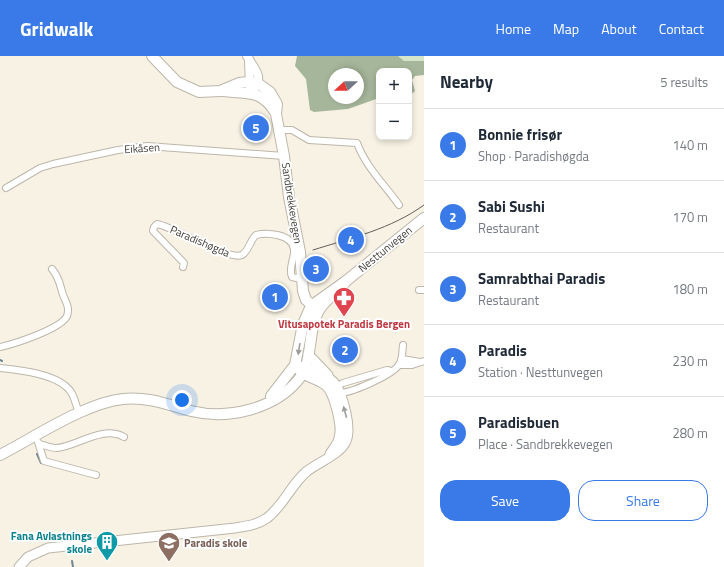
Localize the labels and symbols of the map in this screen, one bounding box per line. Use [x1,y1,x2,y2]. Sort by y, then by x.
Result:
north arrow [328,68,364,104]
pin: 5 [243,113,269,143]
street label: Eikåsen [124,139,161,157]
street label: Sandbrekkevegen [278,161,306,245]
street label: Paradishøgda [168,221,233,261]
street label: Nesttunvegen [355,222,415,276]
pin: 4 [338,225,364,255]
pin: 3 [303,254,329,284]
pin: 1 [262,282,288,312]
pharmacy icon: Vitusapotek Paradis Bergen [331,285,357,318]
place label: Vitusapotek Paradis Bergen [278,316,410,332]
pin: 2 [332,335,358,365]
one-way arrow [296,343,302,355]
your location [172,390,192,410]
one-way arrow [342,406,348,418]
place label: Fana Avlastnings skole [11,528,92,557]
building icon: Fana Avlastnings skole [94,529,120,562]
school or university icon: Paradis skole [156,530,182,563]
place label: Paradis skole [184,535,248,551]

